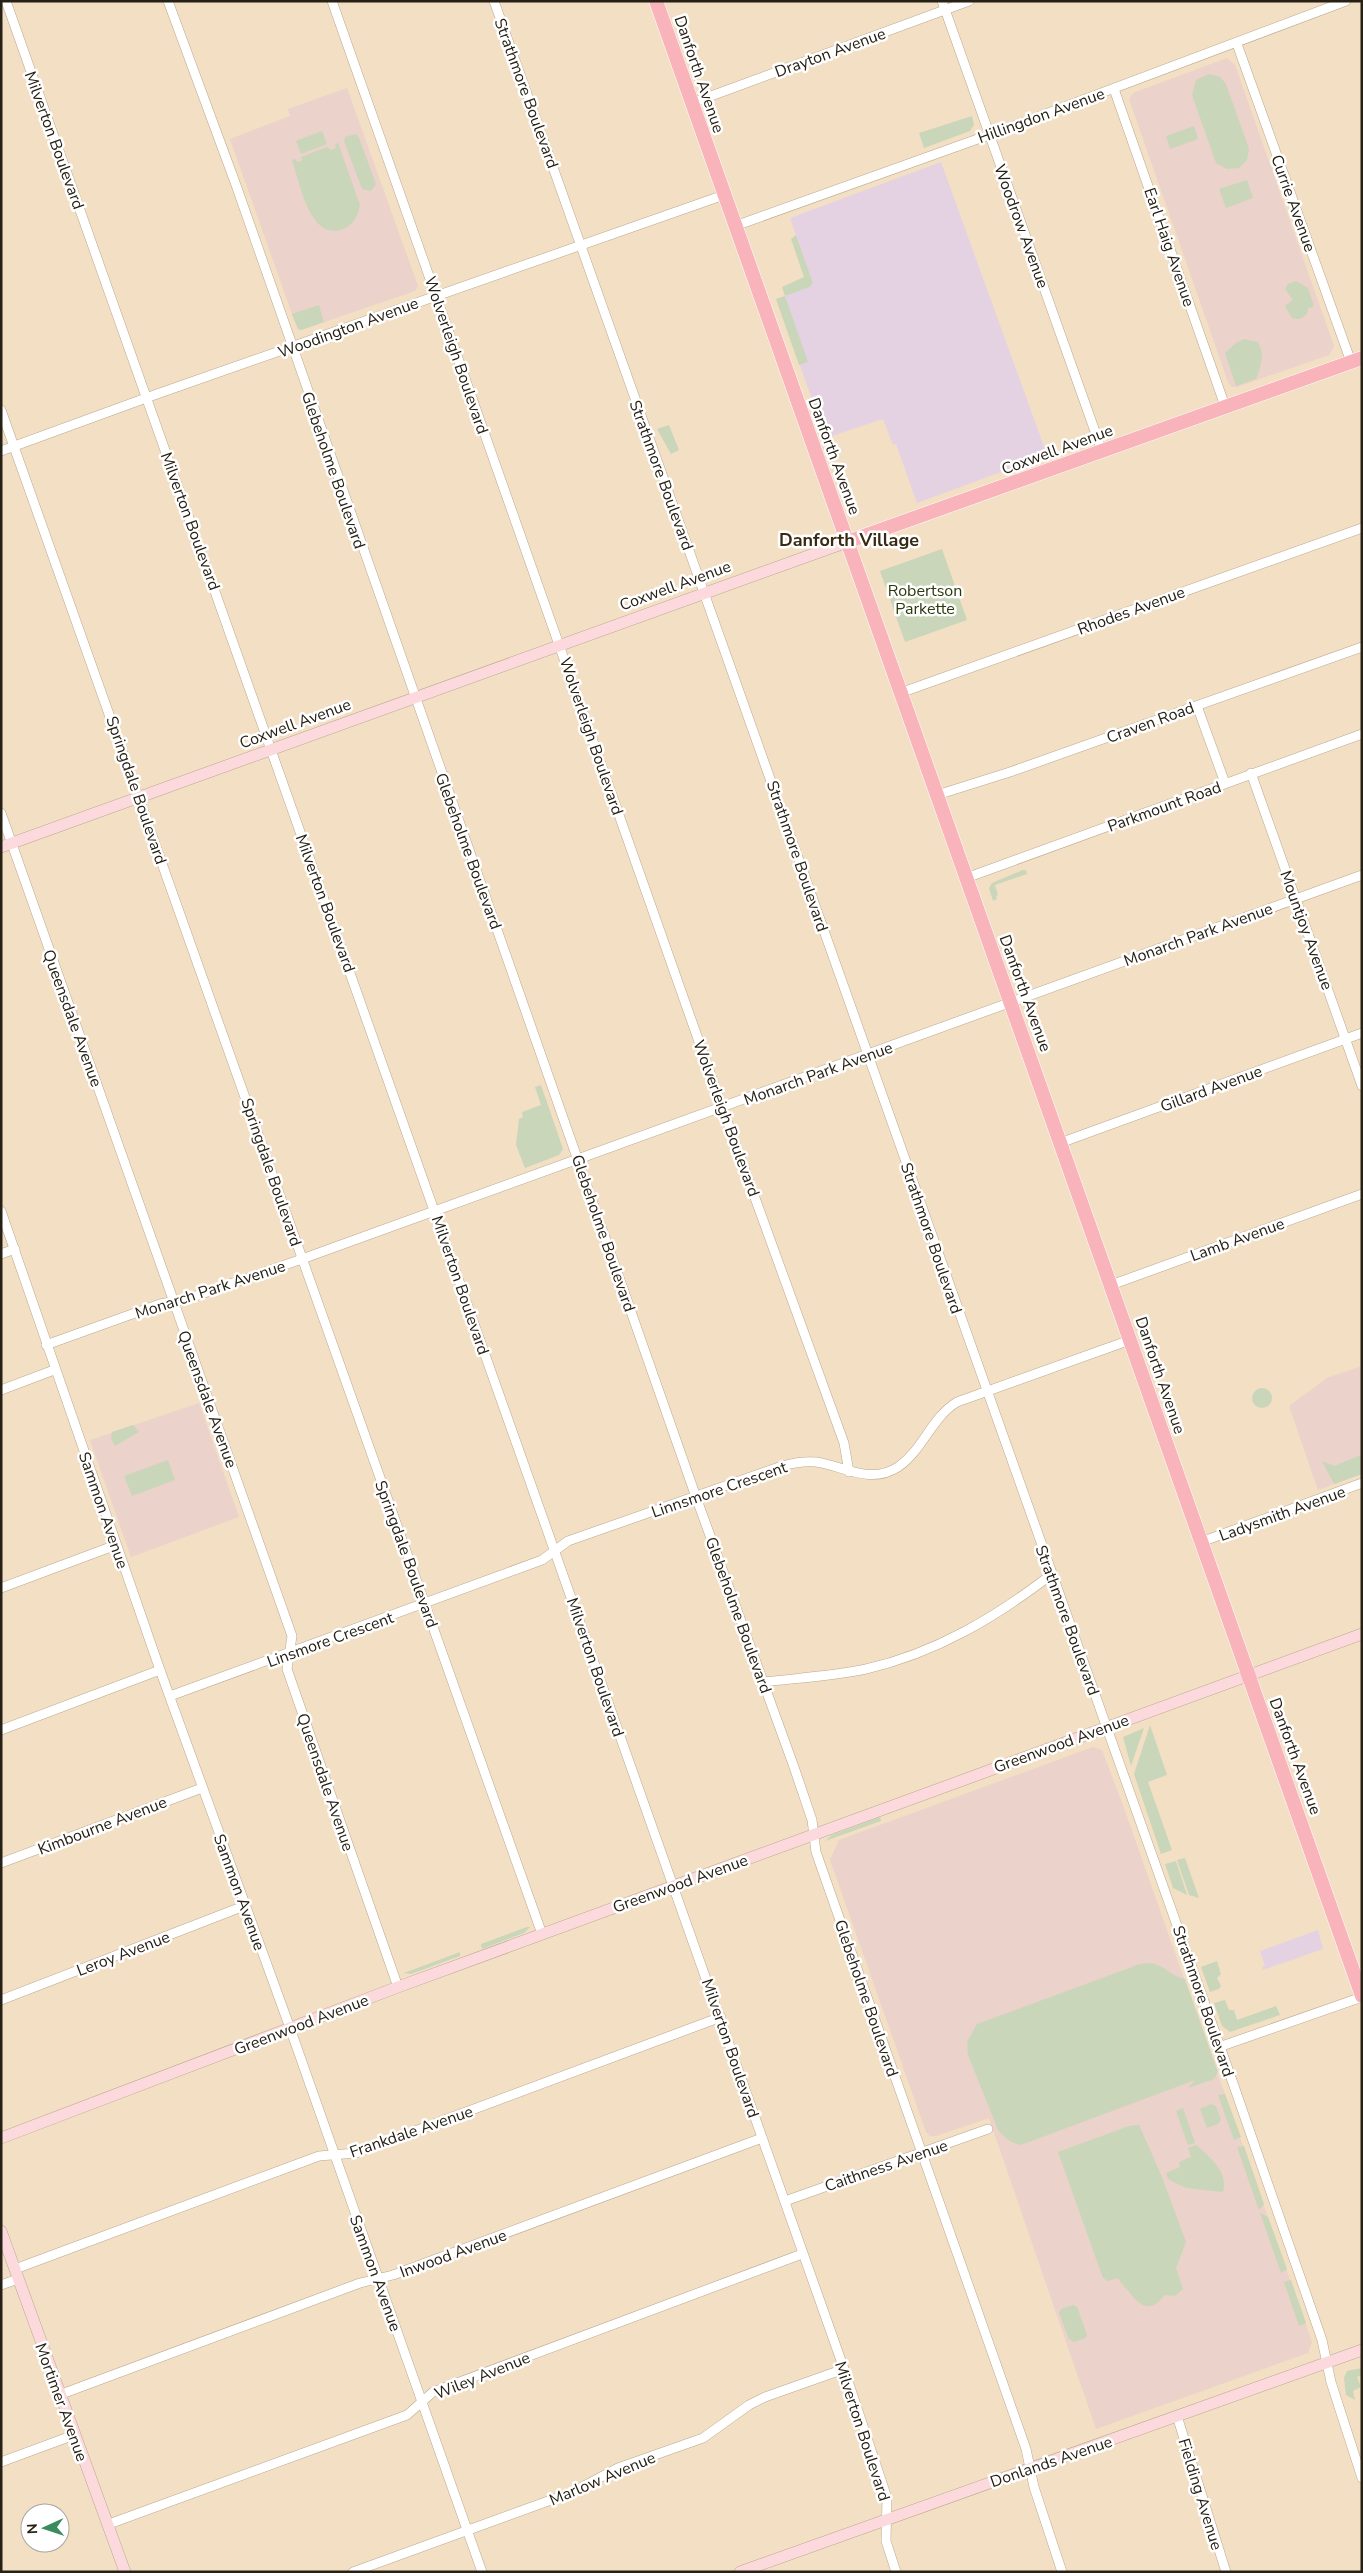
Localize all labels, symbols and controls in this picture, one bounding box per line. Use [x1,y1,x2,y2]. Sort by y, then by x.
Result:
street label: Danforth Avenue [669,13,729,136]
street label: Strathmore Boulevard [489,15,563,172]
street label: Drayton Avenue [772,23,889,83]
street label: Milverton Boulevard [19,68,89,213]
street label: Hillingdon Avenue [975,83,1108,149]
street label: Currie Avenue [1265,152,1321,255]
street label: Woodrow Avenue [988,161,1054,291]
street label: Earl Haig Avenue [1138,185,1200,310]
street label: Wolverleigh Boulevard [419,274,493,437]
street label: Woodington Avenue [275,292,422,364]
street label: Glebeholme Boulevard [296,389,370,552]
street label: Danforth Avenue [803,395,865,518]
street label: Strathmore Boulevard [624,397,698,554]
street label: Coxwell Avenue [999,420,1116,480]
street label: Milverton Boulevard [155,449,225,594]
district label: Danforth Village [779,528,919,552]
street label: Coxwell Avenue [617,556,734,616]
park label: Robertson Parkette [888,580,962,620]
street label: Rhodes Avenue [1075,581,1188,641]
street label: Wolverleigh Boulevard [554,655,628,818]
street label: Coxwell Avenue [237,694,354,754]
street label: Craven Road [1103,697,1197,749]
street label: Springdale Boulevard [100,713,172,867]
street label: Glebeholme Boulevard [430,770,507,933]
street label: Parkmount Road [1104,776,1224,838]
street label: Strathmore Boulevard [761,778,833,935]
street label: Milverton Boulevard [290,831,360,976]
street label: Mountjoy Avenue [1274,868,1338,993]
street label: Monarch Park Avenue [1121,898,1276,972]
street label: Danforth Avenue [994,932,1056,1055]
street label: Queensdale Avenue [37,947,107,1090]
street label: Wolverleigh Boulevard [687,1037,765,1200]
street label: Monarch Park Avenue [741,1037,896,1111]
street label: Gillard Avenue [1157,1060,1265,1118]
street label: Springdale Boulevard [235,1095,307,1249]
street label: Glebeholme Boulevard [566,1152,640,1315]
street label: Strathmore Boulevard [895,1160,967,1317]
street label: Milverton Boulevard [426,1213,494,1358]
street label: Lamb Avenue [1187,1213,1288,1267]
street label: Monarch Park Avenue [132,1255,288,1325]
street label: Danforth Avenue [1130,1314,1190,1437]
street label: Queensdale Avenue [172,1328,242,1471]
street label: Sammon Avenue [73,1449,133,1572]
street label: Linnsmore Crescent [649,1456,790,1523]
street label: Springdale Boulevard [369,1478,443,1631]
street label: Ladysmith Avenue [1216,1481,1349,1547]
street label: Glebeholme Boulevard [700,1534,777,1697]
street label: Strathmore Boulevard [1030,1542,1104,1699]
street label: Milverton Boulevard [561,1595,629,1740]
street label: Linsmore Crescent [264,1607,397,1673]
street label: Danforth Avenue [1264,1695,1326,1818]
street label: Greenwood Avenue [991,1709,1132,1779]
street label: Queensdale Avenue [291,1710,359,1854]
street label: Kimbourne Avenue [35,1791,170,1861]
street label: Sammon Avenue [208,1831,270,1954]
street label: Greenwood Avenue [610,1849,751,1919]
street label: Glebeholme Boulevard [829,1917,903,2080]
street label: Strathmore Boulevard [1167,1923,1239,2080]
street label: Leroy Avenue [74,1926,173,1982]
street label: Milverton Boulevard [696,1976,764,2121]
street label: Greenwood Avenue [231,1989,372,2061]
street label: Frankdale Avenue [347,2101,476,2163]
street label: Caithness Avenue [822,2135,951,2197]
street label: Sammon Avenue [344,2212,406,2335]
street label: Inwood Avenue [397,2224,510,2283]
street label: Mortimer Avenue [29,2340,93,2465]
street label: Wiley Avenue [431,2347,533,2405]
street label: Milverton Boulevard [829,2359,895,2504]
street label: Donlands Avenue [987,2431,1115,2493]
street label: Fielding Avenue [1173,2436,1227,2553]
street label: Marlow Avenue [546,2447,659,2511]
north arrow [20,2503,70,2553]
text: N [23,2523,42,2534]

